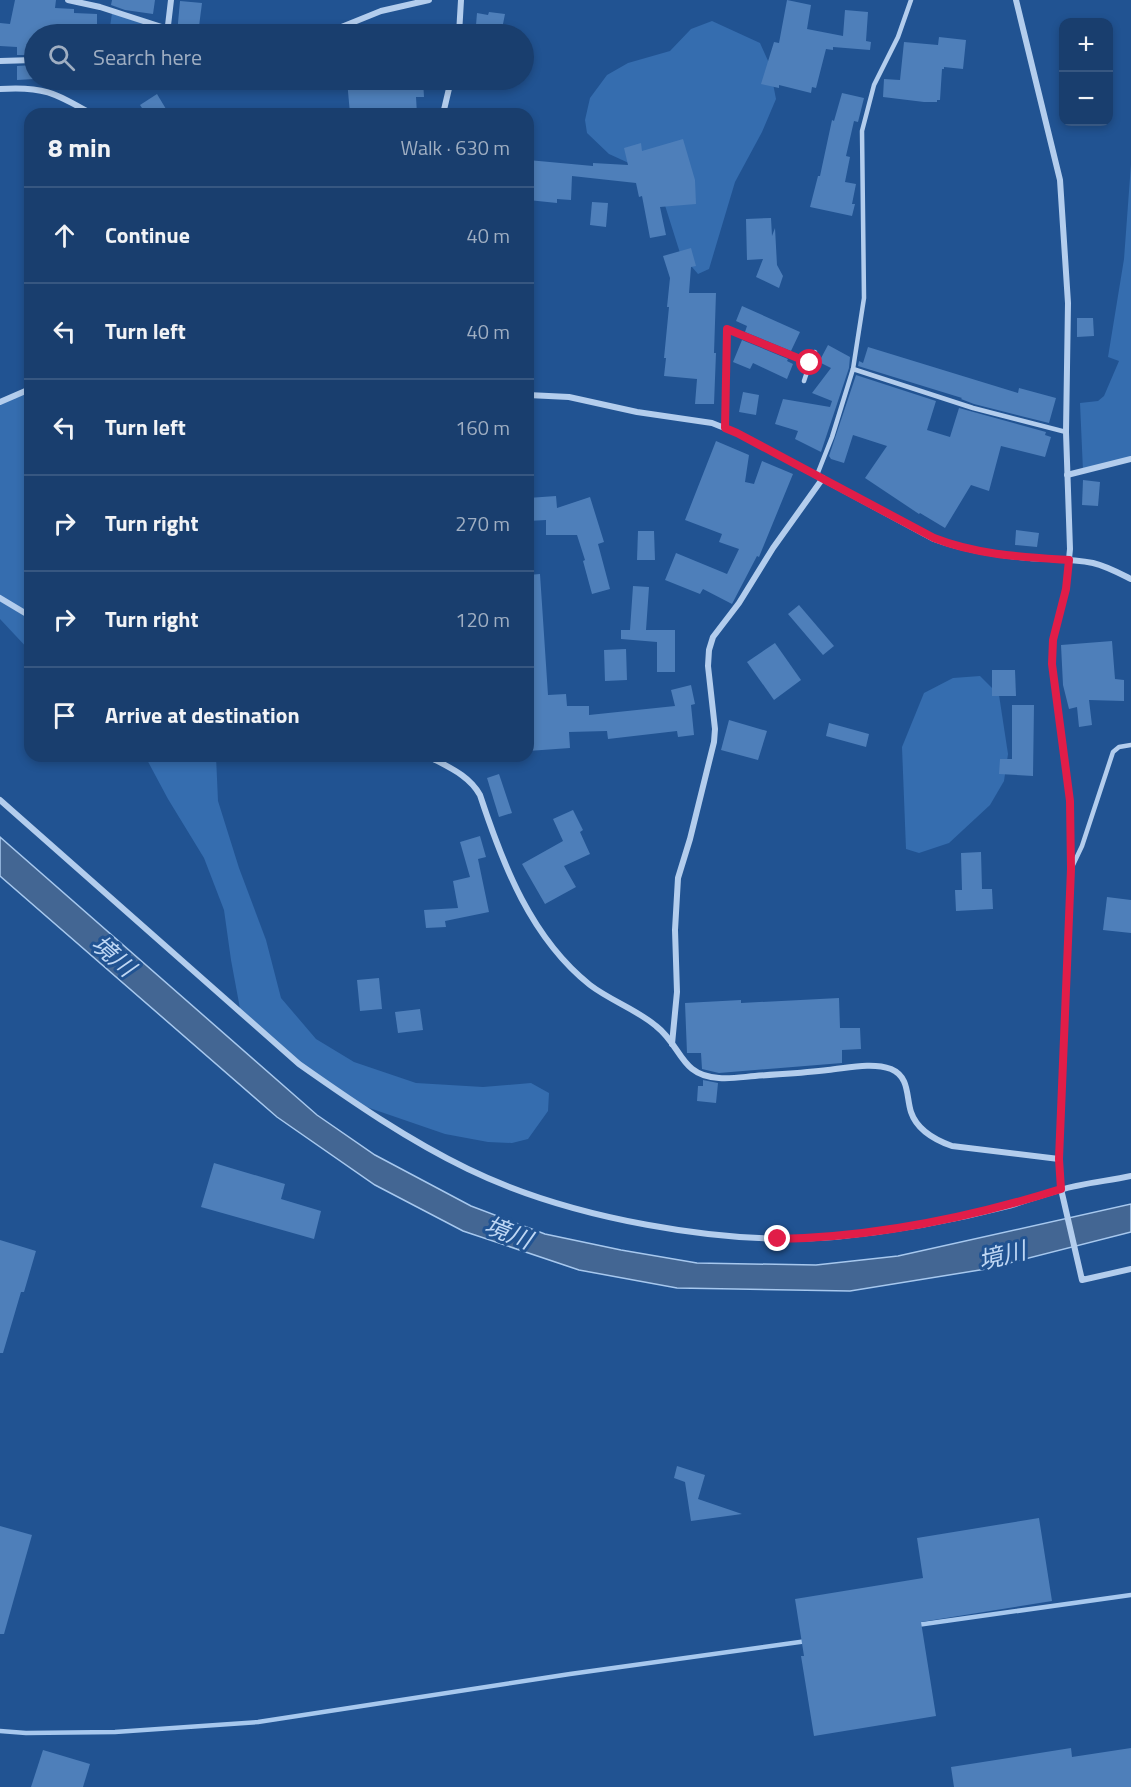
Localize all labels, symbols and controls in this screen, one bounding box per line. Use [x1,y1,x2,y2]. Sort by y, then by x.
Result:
map controls [1059,18,1113,126]
button: + [1059,18,1113,72]
search box [24,24,534,90]
text: Search here [93,40,202,74]
icon: search [45,41,78,74]
button: − [1059,72,1113,126]
text: 8 min [48,128,111,167]
text: Walk · 630 m [401,132,510,163]
text: Continue [105,218,190,252]
icon: ahead [48,219,81,252]
text: 40 m [466,220,510,251]
text: Turn left [105,314,186,348]
icon: left [48,315,81,348]
text: 40 m [466,316,510,347]
route start [796,349,822,375]
text: Turn left [105,410,186,444]
icon: left [48,411,81,444]
text: 160 m [455,412,510,443]
text: Turn right [105,506,199,540]
icon: right [48,507,81,540]
text: 270 m [455,508,510,539]
text: Turn right [105,602,199,636]
icon: right [48,603,81,636]
text: 120 m [455,604,510,635]
text: Arrive at destination [105,698,300,732]
icon: arrive [48,699,81,732]
water label: 境川 [84,926,146,987]
water label: 境川 [480,1207,540,1259]
route end [764,1225,790,1251]
water label: 境川 [974,1231,1032,1278]

